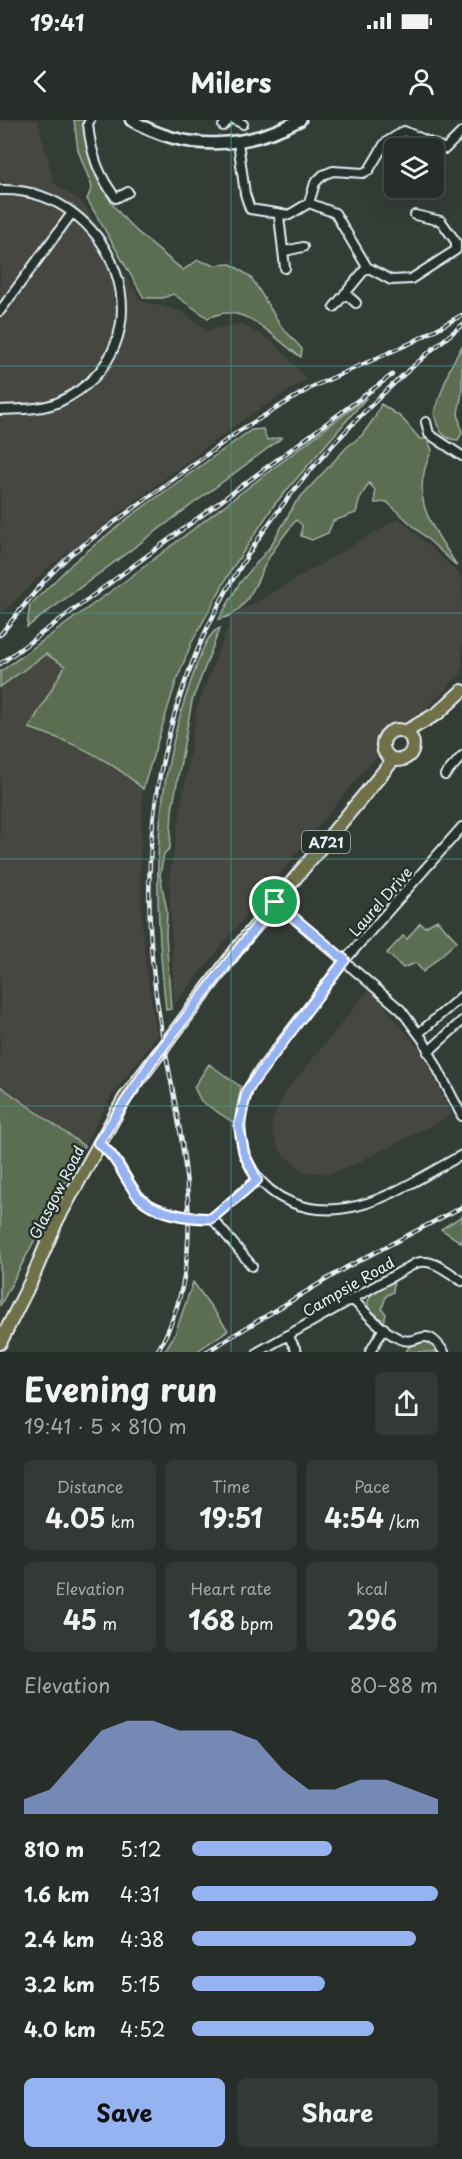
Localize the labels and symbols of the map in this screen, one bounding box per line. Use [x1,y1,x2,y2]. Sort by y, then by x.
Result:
road number: A721 [302,831,350,853]
street label: Laurel Drive [343,861,417,941]
pin [249,876,300,927]
street label: Glasgow Road [23,1141,89,1243]
street label: Campsie Road [298,1250,398,1322]

